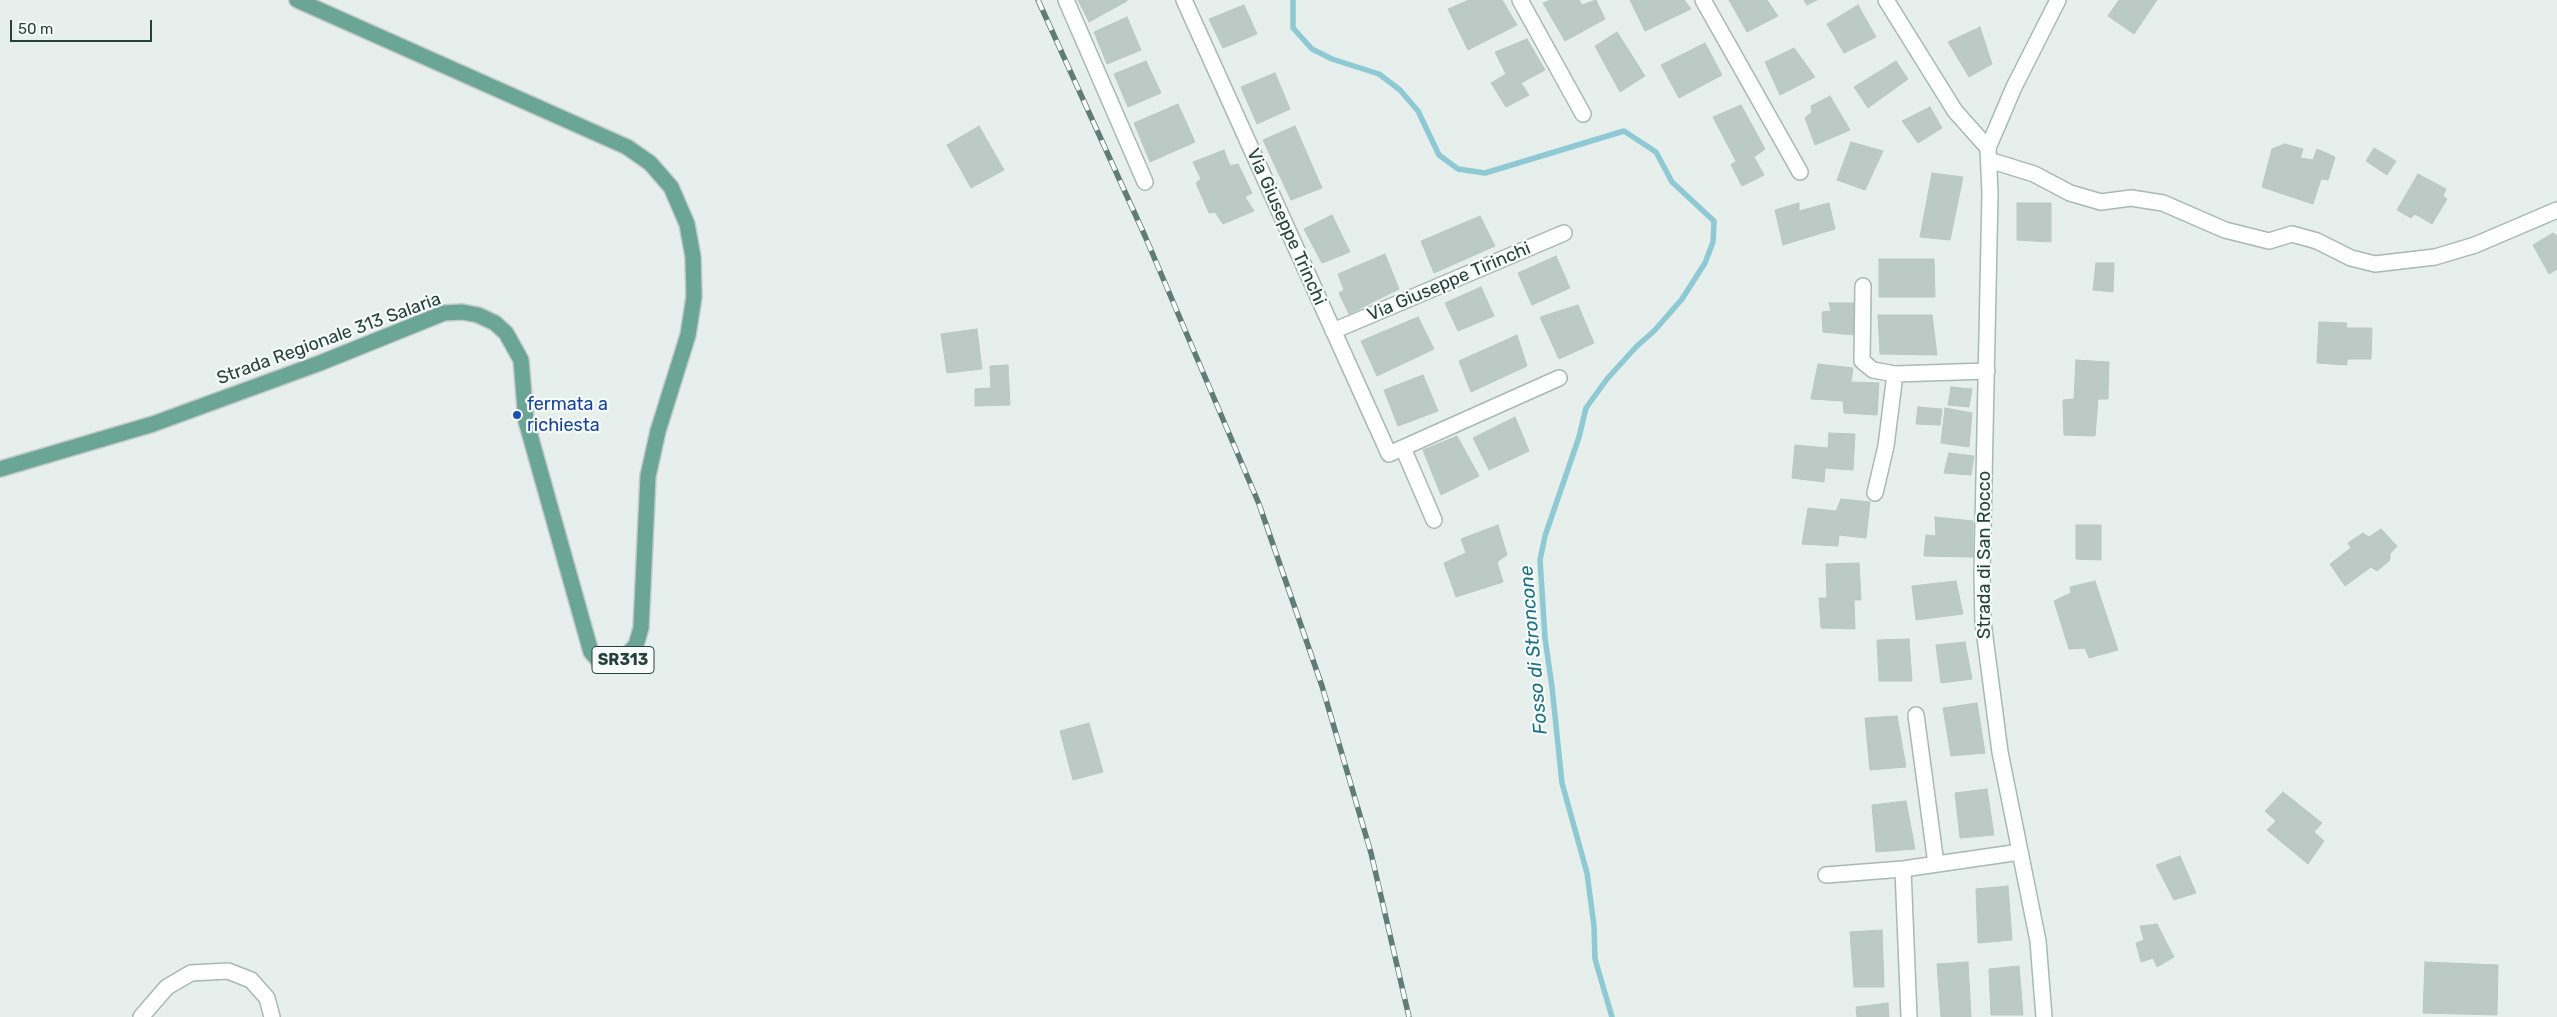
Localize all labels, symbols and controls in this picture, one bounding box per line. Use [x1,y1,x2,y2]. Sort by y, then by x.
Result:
scale bar [12,10,155,42]
text: 50 m [18,20,53,38]
street label: Via Giuseppe Trinchi [1242,145,1330,309]
street label: Via Giuseppe Tirinchi [1364,238,1534,326]
street label: Strada Regionale 313 Salaria [214,288,444,390]
place label: fermata a richiesta [527,394,608,436]
marker: fermata a richiesta [511,409,523,421]
street label: Strada di San Rocco [1974,471,1996,639]
water label: Fosso di Stroncone [1515,565,1553,735]
road number: SR313 [592,646,654,674]

